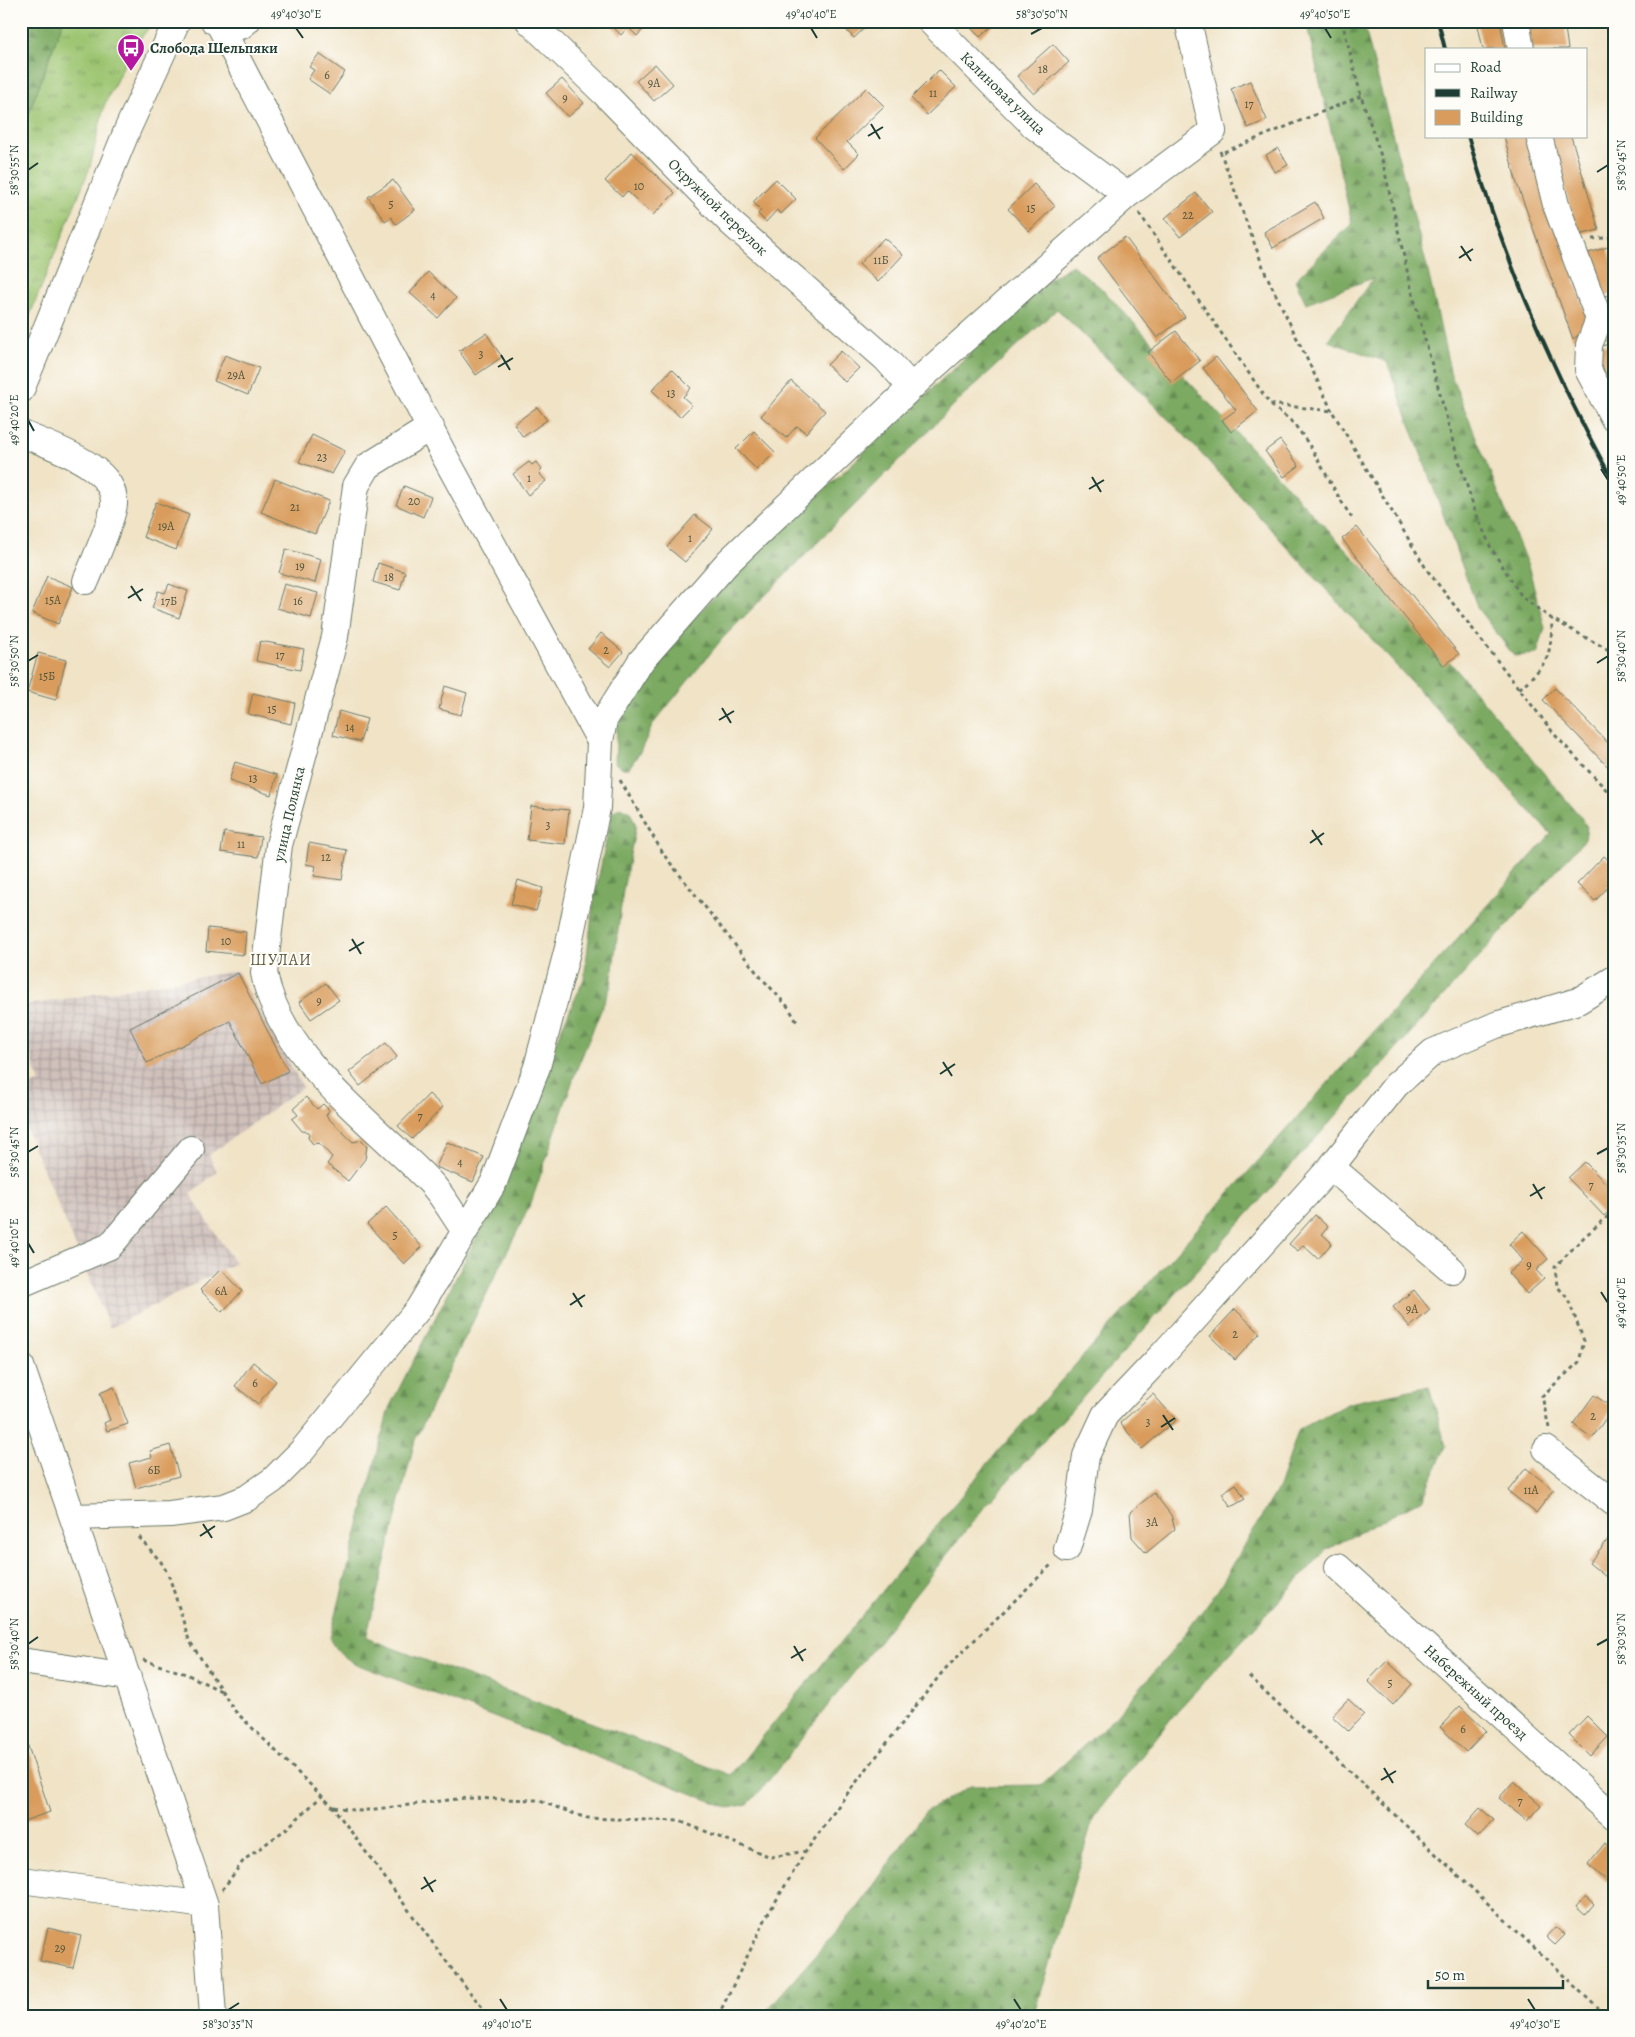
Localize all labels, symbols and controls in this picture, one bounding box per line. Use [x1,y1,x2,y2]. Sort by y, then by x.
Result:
text: 49°40'30"E [271,6,321,22]
text: 49°40'40"E [786,6,836,22]
text: 58°30'50"N [1016,6,1068,22]
text: 49°40'50"E [1300,6,1350,22]
bus stop icon: Слобода Шельпяки [116,33,146,72]
place label: Слобода Шельпяки [150,38,278,58]
street label: Калиновая улица [956,47,1050,139]
legend [1425,48,1588,138]
text: Road [1470,57,1502,77]
house number: 18 [1038,61,1048,77]
house number: 6 [324,67,330,83]
house number: 9А [648,75,661,91]
text: Railway [1470,83,1518,103]
house number: 11 [929,85,937,101]
house number: 9 [562,90,568,106]
house number: 17 [1244,96,1255,112]
text: Building [1470,107,1523,127]
text: 58°30'45"N [1613,139,1629,190]
text: 58°30'55"N [6,144,22,195]
street label: Окружной переулок [664,154,772,260]
house number: 10 [634,178,644,194]
house number: 5 [388,196,394,212]
house number: 15 [1026,200,1036,216]
house number: 22 [1182,207,1194,223]
house number: 11Б [873,252,889,268]
house number: 4 [430,287,436,303]
house number: 3 [479,346,484,362]
house number: 29А [227,367,246,383]
house number: 13 [666,385,676,401]
text: 49°40'20"E [6,394,22,446]
house number: 23 [317,449,327,465]
text: 49°40'50"E [1613,455,1629,505]
house number: 1 [527,470,531,486]
house number: 20 [408,493,420,509]
house number: 21 [290,499,300,515]
house number: 19А [158,518,175,534]
house number: 1 [688,530,692,546]
house number: 19 [295,558,305,574]
house number: 18 [384,569,394,585]
house number: 15А [45,592,62,608]
house number: 17Б [161,593,177,609]
house number: 16 [293,593,303,609]
text: 58°30'40"N [1613,630,1629,682]
text: 58°30'50"N [6,635,22,687]
house number: 2 [603,642,609,658]
house number: 17 [275,647,286,663]
house number: 15Б [39,668,55,684]
house number: 15 [267,701,277,717]
house number: 14 [345,719,355,735]
street label: улица Полянка [268,764,310,865]
house number: 13 [248,770,258,786]
house number: 3 [546,817,551,833]
house number: 11 [237,836,245,852]
house number: 12 [321,849,331,865]
house number: 10 [221,933,231,949]
district label: ШУЛАИ [250,949,312,971]
house number: 9 [316,993,322,1009]
house number: 7 [417,1108,423,1124]
text: 58°30'35"N [1613,1122,1629,1173]
text: 58°30'45"N [6,1126,22,1177]
house number: 4 [457,1154,463,1170]
house number: 7 [1588,1177,1594,1193]
text: 49°40'10"E [6,1218,22,1268]
house number: 5 [392,1227,398,1243]
house number: 9 [1526,1257,1532,1273]
text: 49°40'40"E [1613,1278,1629,1328]
house number: 6А [215,1283,228,1299]
house number: 9А [1406,1301,1419,1317]
house number: 2 [1232,1326,1238,1342]
house number: 6 [252,1375,258,1391]
house number: 2 [1590,1408,1596,1424]
house number: 3 [1146,1414,1151,1430]
house number: 6Б [148,1462,160,1478]
house number: 11А [1523,1482,1540,1498]
house number: 3А [1146,1514,1159,1530]
text: 58°30'30"N [1613,1613,1629,1665]
text: 58°30'40"N [6,1618,22,1670]
street label: Набережный проезд [1420,1640,1532,1744]
house number: 5 [1387,1675,1393,1691]
house number: 6 [1460,1721,1466,1737]
house number: 7 [1517,1793,1523,1809]
house number: 29 [54,1940,66,1956]
scale bar [1428,1957,1562,1989]
text: 50 m [1435,1965,1465,1985]
text: 58°30'35"N [203,2016,254,2032]
text: 49°40'10"E [482,2016,532,2032]
text: 49°40'20"E [995,2016,1047,2032]
text: 49°40'30"E [1510,2016,1560,2032]

